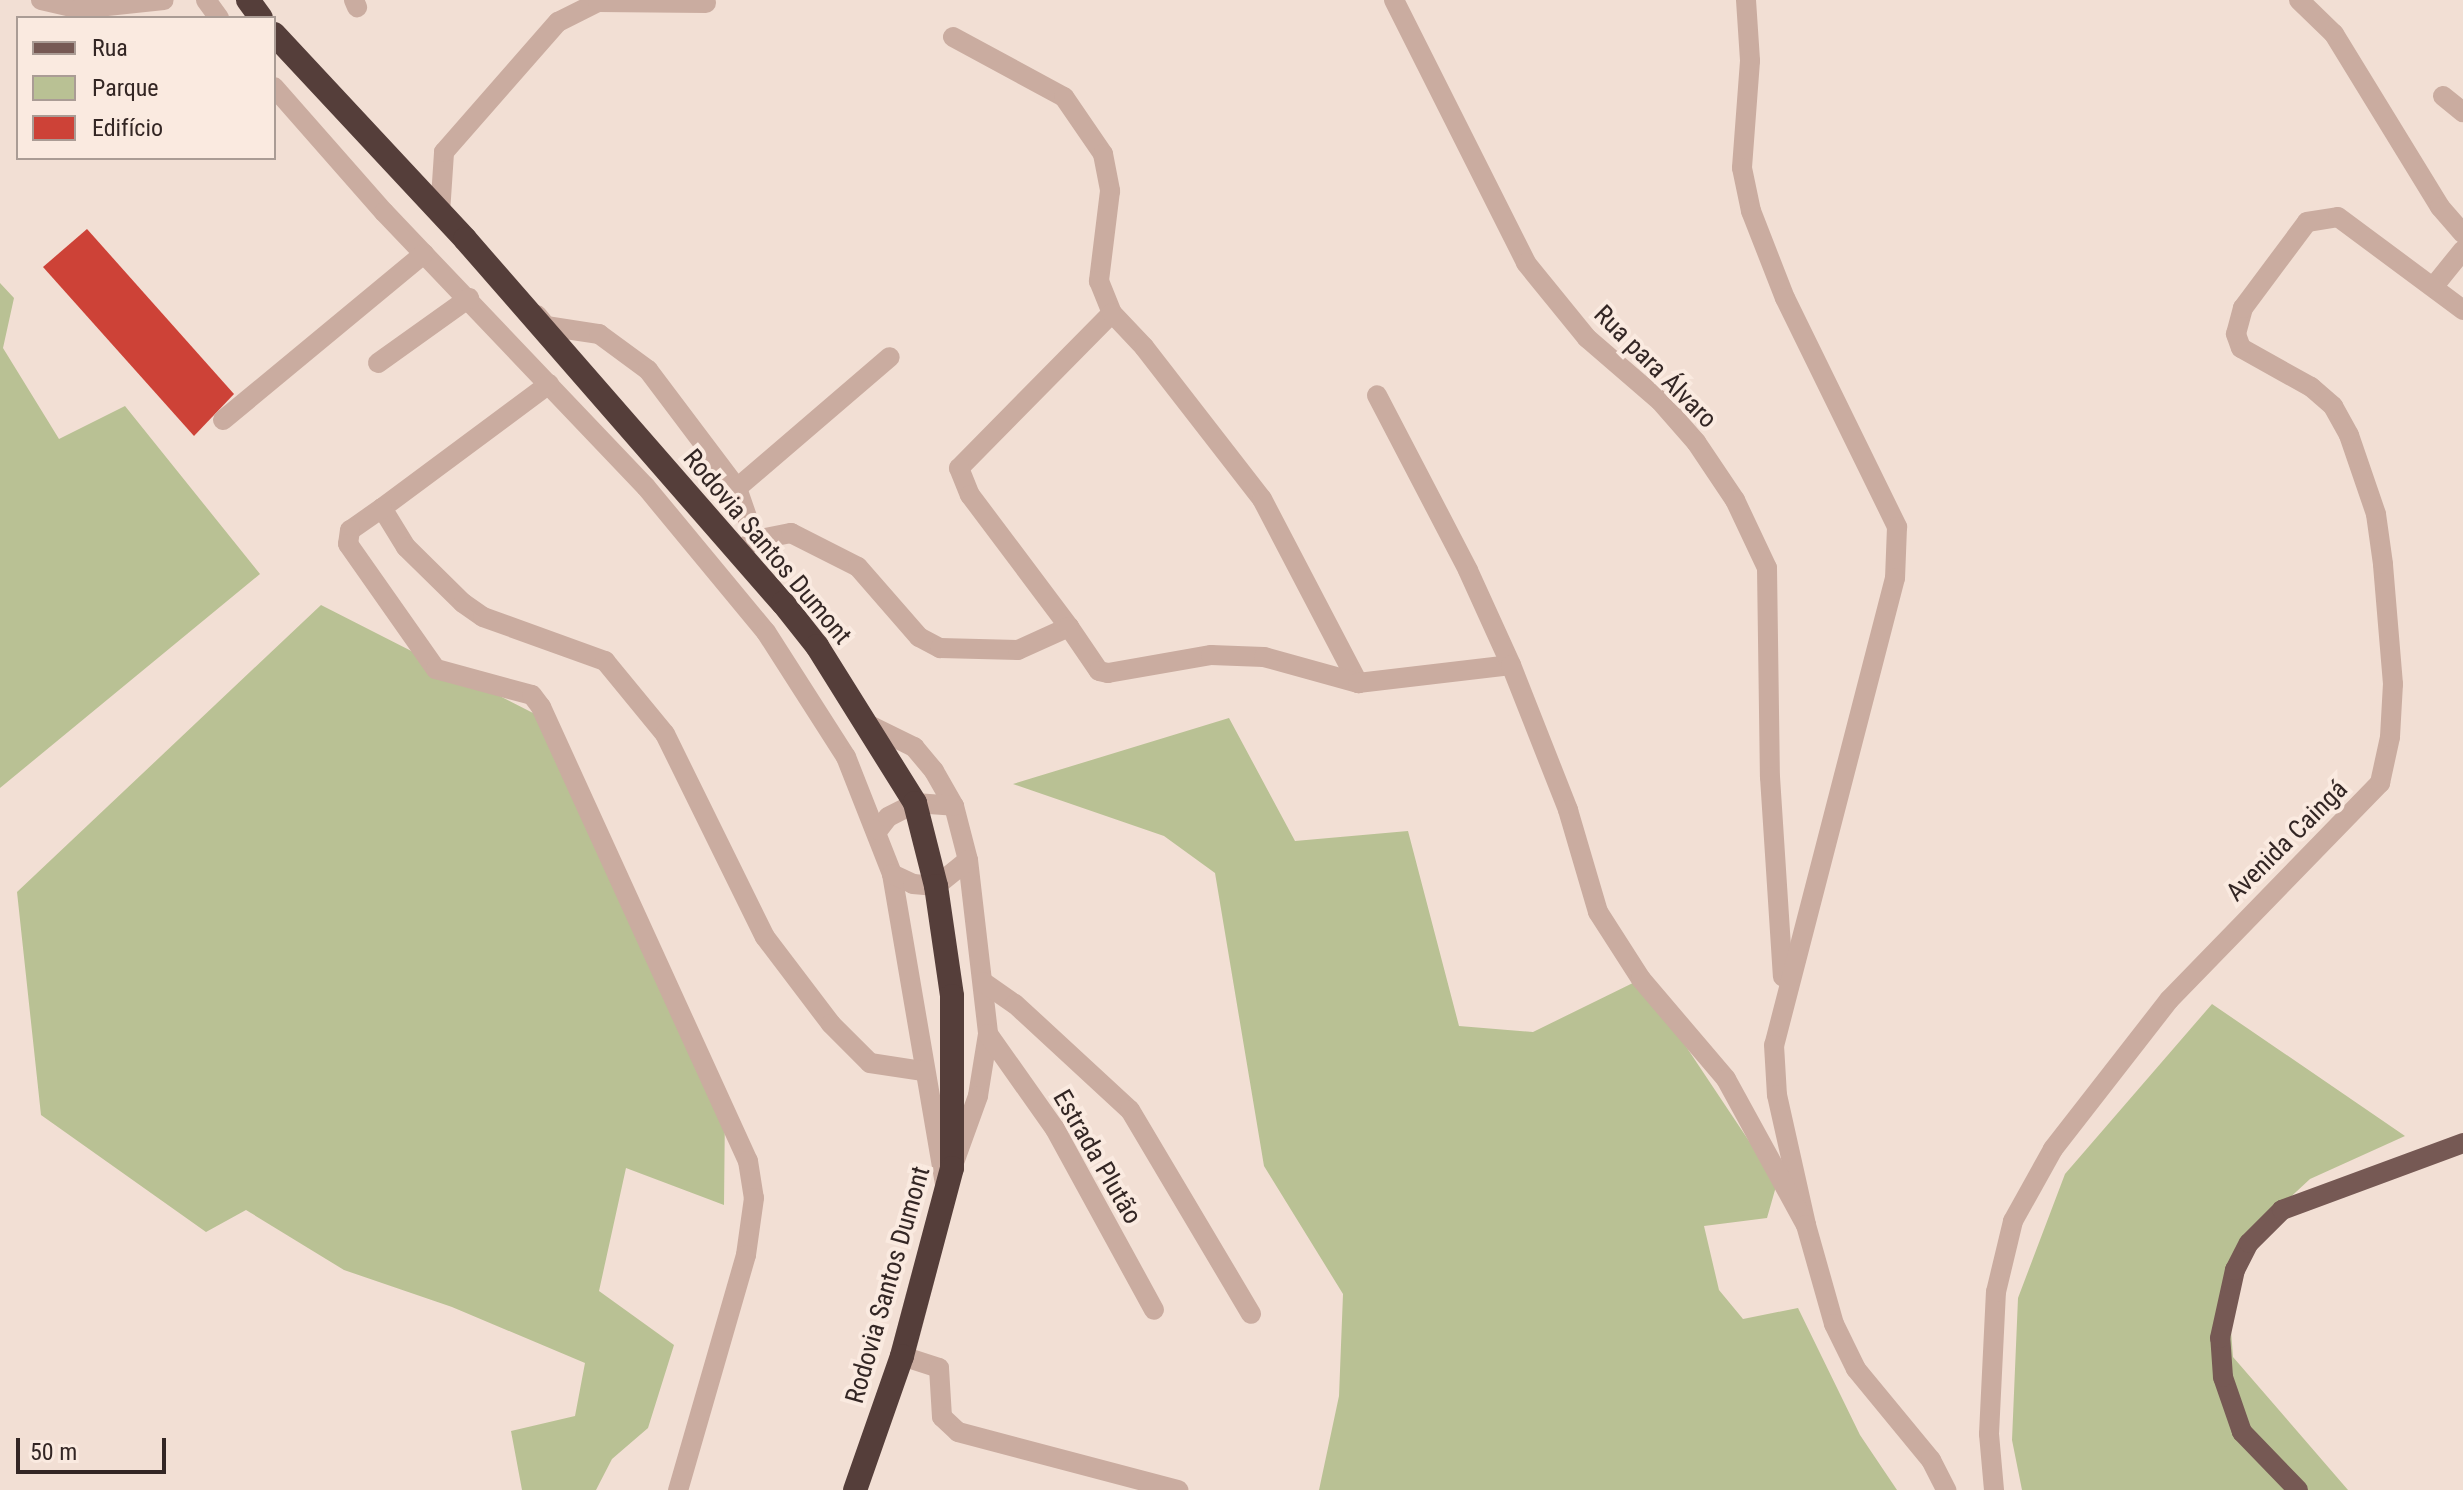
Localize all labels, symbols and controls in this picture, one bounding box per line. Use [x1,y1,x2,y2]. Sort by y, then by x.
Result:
legend [16,16,276,160]
text: Rua [92,34,128,62]
text: Parque [92,74,159,102]
text: Edifício [92,114,163,142]
street label: Rua para Álvaro [1587,299,1723,435]
street label: Rodovia Santos Dumont [676,443,858,651]
street label: Avenida Caingá [2220,774,2354,908]
street label: Estrada Plutão [1046,1084,1148,1230]
street label: Rodovia Santos Dumont [839,1163,937,1407]
scale bar [20,1422,170,1472]
text: 50 m [30,1438,77,1466]

